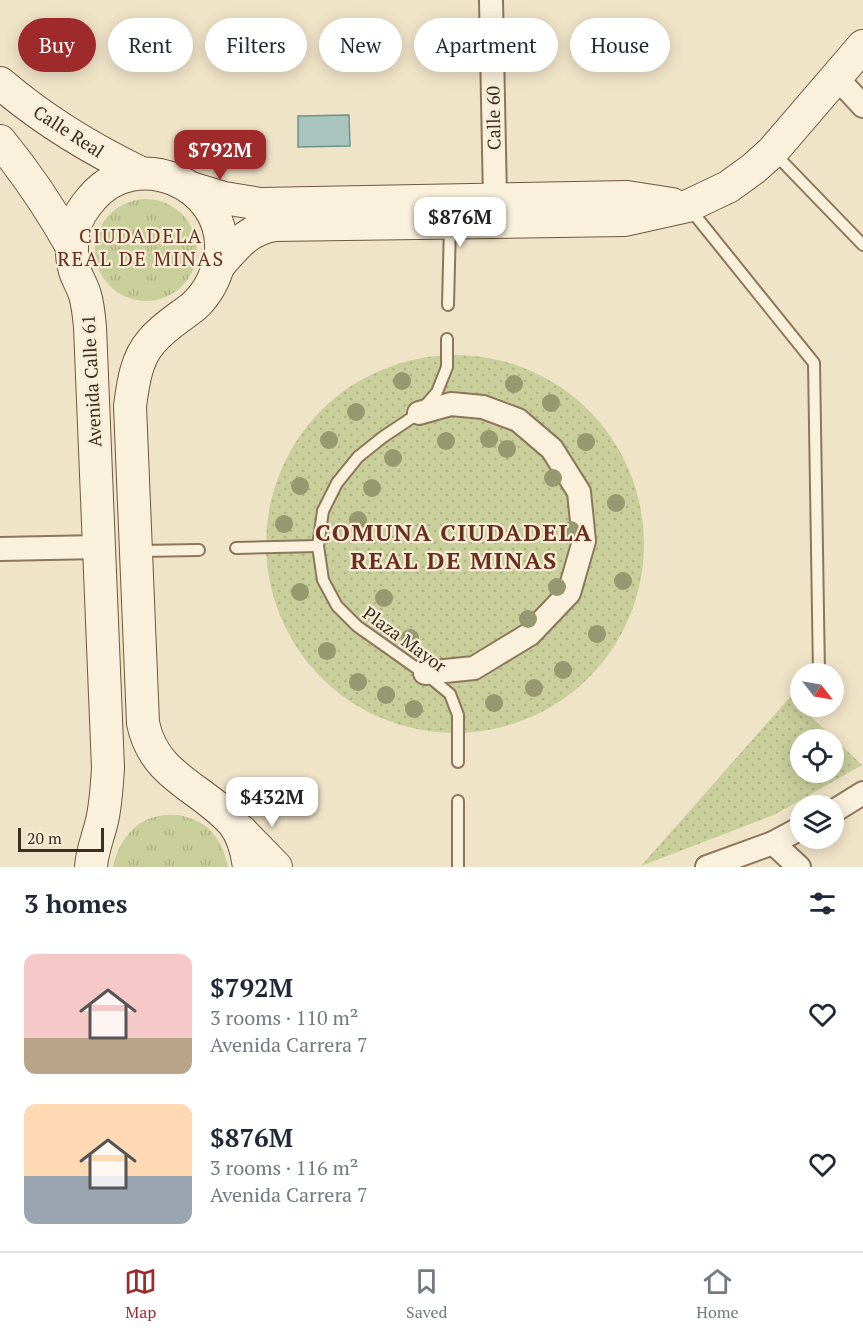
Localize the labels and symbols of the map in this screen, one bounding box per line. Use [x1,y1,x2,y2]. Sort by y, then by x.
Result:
street label: Calle 60 [480,86,506,150]
street label: Calle Real [29,99,109,163]
pin: $792M [178,130,262,181]
pin: $876M [418,197,502,248]
district label: CIUDADELA REAL DE MINAS [57,222,225,272]
street label: Avenida Calle 61 [76,314,106,448]
district label: COMUNA CIUDADELA REAL DE MINAS [315,516,593,576]
street label: Plaza Mayor [358,601,452,678]
north arrow [790,663,844,717]
pin: $432M [230,777,314,828]
scale bar [18,825,104,852]

